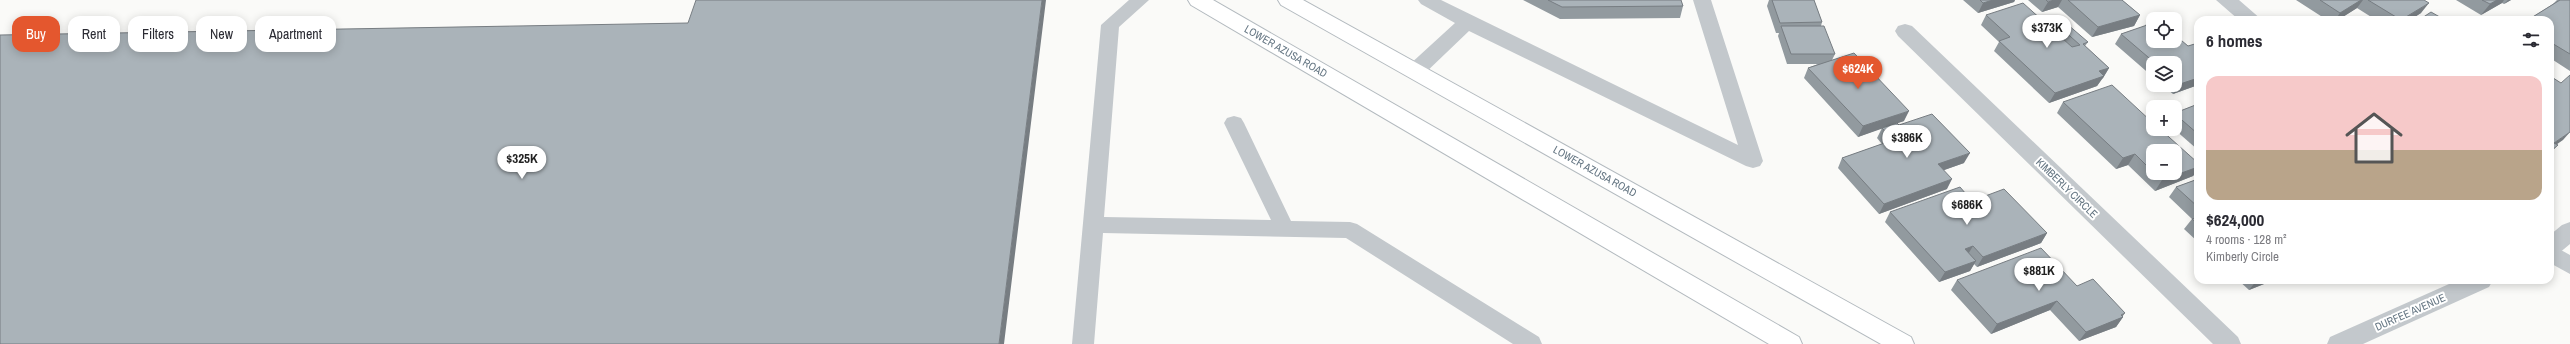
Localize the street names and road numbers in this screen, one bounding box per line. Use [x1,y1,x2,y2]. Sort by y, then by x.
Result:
street label: LOWER AZUSA ROAD [1242,22,1330,80]
street label: LOWER AZUSA ROAD [1551,142,1639,200]
street label: KIMBERLY CIRCLE [2033,155,2101,221]
street label: DURFEE AVENUE [2373,290,2447,334]

